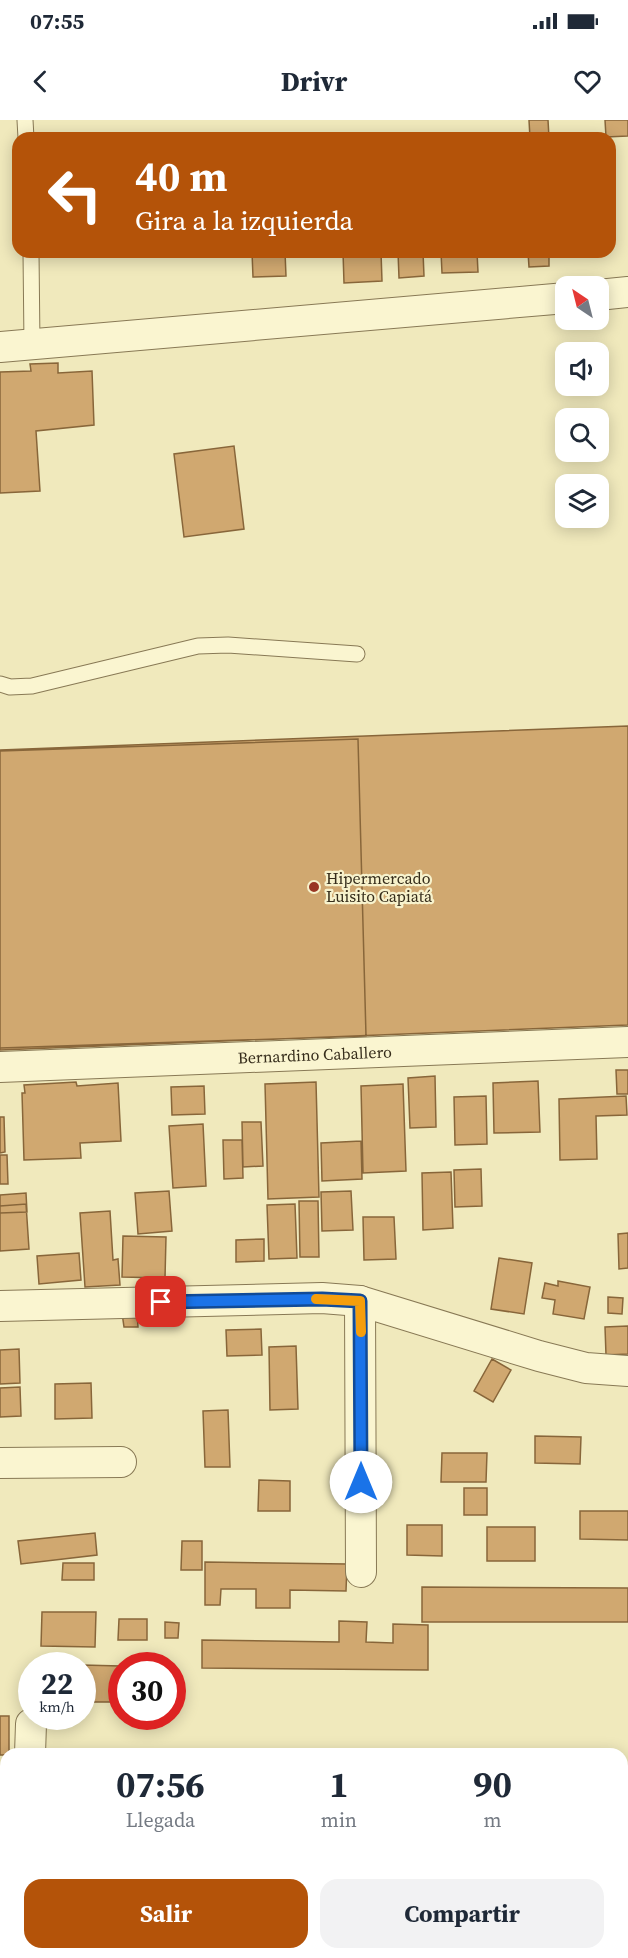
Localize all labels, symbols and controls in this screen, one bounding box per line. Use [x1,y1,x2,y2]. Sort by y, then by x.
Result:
text: 07:55 [30,6,84,36]
text: Drivr [281,63,347,100]
icon: back [24,65,57,98]
icon: heart [571,65,604,98]
text: 40 m [135,147,228,205]
icon: left [36,156,114,234]
text: Gira a la izquierda [135,202,353,239]
north arrow [555,276,609,330]
map controls [555,276,609,528]
button: sound [555,342,609,396]
button: search [555,408,609,462]
button: layers [555,474,609,528]
place label: Hipermercado Luisito Capiatá [326,867,433,907]
marker: Hipermercado Luisito Capiatá [307,880,321,894]
street label: Bernardino Caballero [237,1040,392,1069]
pin [135,1276,186,1327]
icon: arrive [144,1285,177,1318]
position arrow [329,1450,393,1514]
speed limit sign: 30 [108,1652,186,1730]
text: 22 [41,1663,73,1704]
text: km/h [39,1696,75,1717]
text: 07:56 [116,1760,205,1809]
text: 1 [329,1760,349,1809]
text: 90 [473,1760,512,1809]
text: Llegada [126,1806,195,1834]
text: min [321,1806,357,1834]
text: m [483,1806,502,1834]
button: Salir [24,1879,308,1948]
button: Compartir [320,1879,604,1948]

